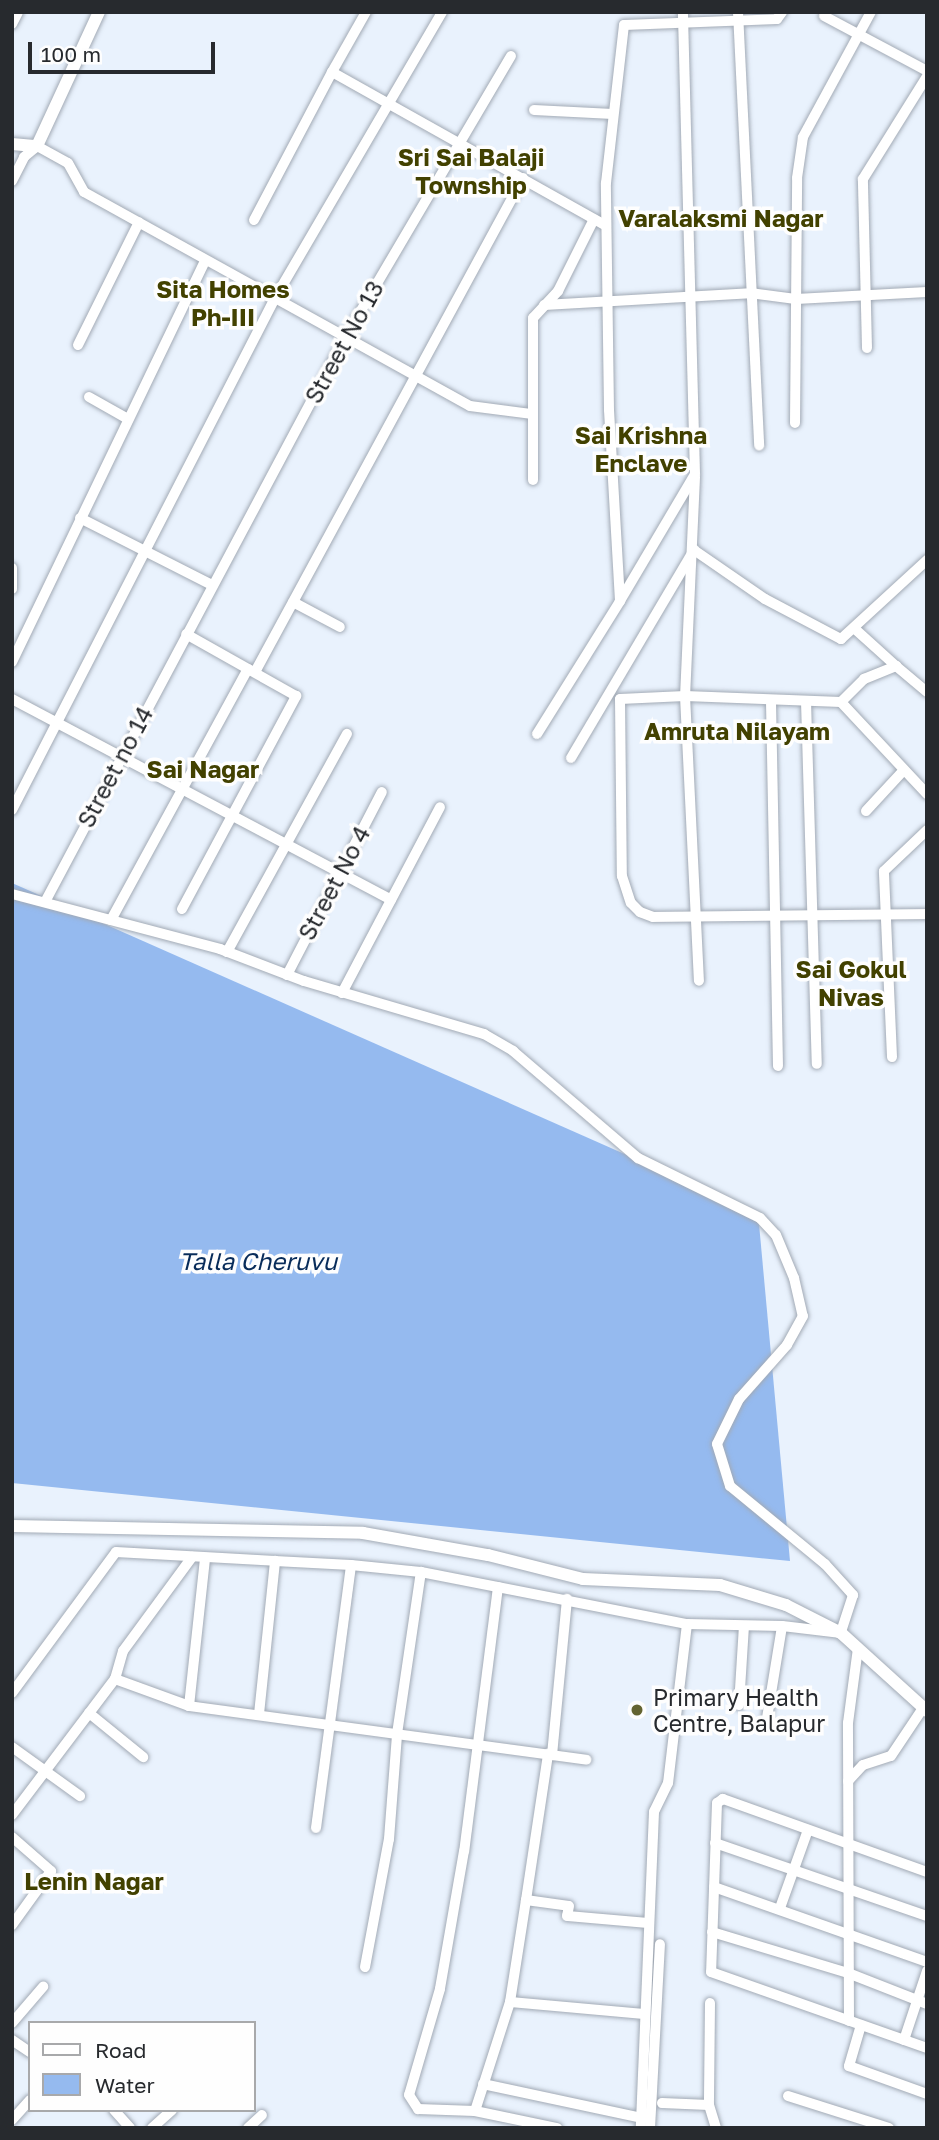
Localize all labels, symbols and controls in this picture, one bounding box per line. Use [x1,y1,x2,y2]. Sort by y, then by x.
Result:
scale bar [32,28,219,72]
text: 100 m [41,41,101,67]
district label: Sri Sai Balaji Township [398,143,544,199]
district label: Varalaksmi Nagar [618,204,824,232]
district label: Sita Homes Ph-III [156,275,290,331]
street label: Street No 13 [299,276,389,408]
district label: Sai Krishna Enclave [575,421,707,477]
street label: Street no 14 [72,702,158,832]
district label: Amruta Nilayam [644,717,830,745]
district label: Sai Nagar [147,755,259,783]
street label: Street No 4 [292,821,376,945]
district label: Sai Gokul Nivas [796,955,906,1011]
water label: Talla Cheruvu [179,1247,337,1275]
place label: Primary Health Centre, Balapur [653,1683,825,1737]
marker: Primary Health Centre, Balapur [627,1700,647,1720]
district label: Lenin Nagar [24,1867,164,1895]
legend [28,2021,256,2112]
text: Road [95,2037,146,2063]
text: Water [95,2072,155,2098]

